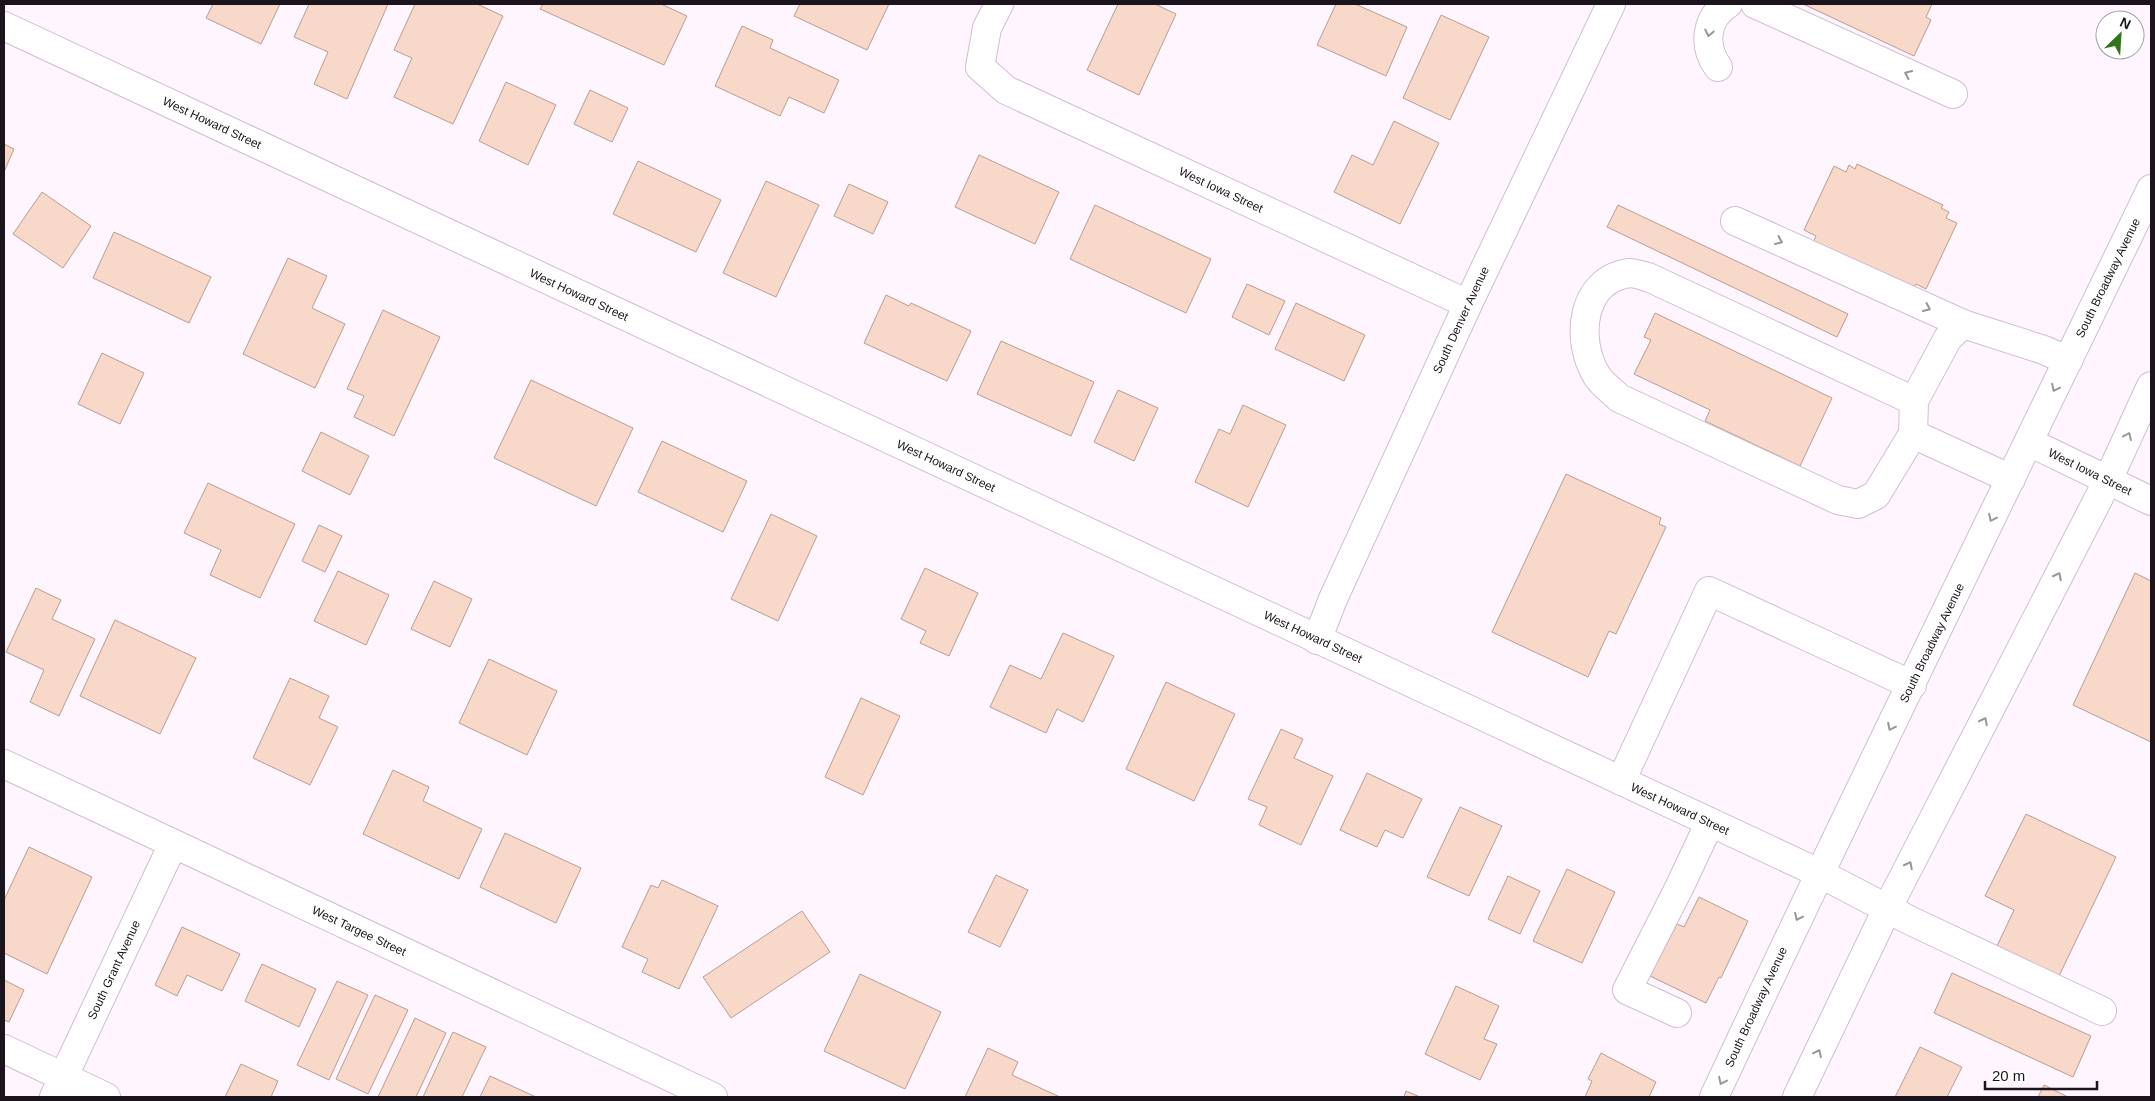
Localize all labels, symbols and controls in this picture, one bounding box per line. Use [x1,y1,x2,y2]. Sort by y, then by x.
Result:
north arrow [2095,10,2145,60]
text: N [2118,14,2133,33]
one-way arrow [1704,29,1715,38]
one-way arrow [1904,70,1913,80]
street label: West Howard Street [160,94,264,152]
street label: West Iowa Street [1177,164,1266,216]
street label: South Broadway Avenue [2073,216,2143,340]
one-way arrow [1774,234,1783,245]
street label: South Denver Avenue [1430,264,1492,376]
street label: West Howard Street [527,266,631,324]
one-way arrow [1922,302,1931,312]
one-way arrow [2051,383,2061,392]
one-way arrow [2122,432,2132,441]
street label: West Howard Street [894,437,998,495]
street label: West Iowa Street [2046,446,2135,499]
one-way arrow [1989,512,1999,521]
one-way arrow [2052,573,2062,582]
street label: South Broadway Avenue [1897,581,1967,705]
street label: West Howard Street [1261,608,1365,666]
one-way arrow [1978,717,1988,726]
one-way arrow [1887,722,1897,731]
street label: West Howard Street [1628,780,1732,838]
one-way arrow [1903,861,1913,870]
street label: West Targee Street [310,903,409,959]
one-way arrow [1794,912,1804,921]
street label: South Grant Avenue [85,918,143,1022]
street label: South Broadway Avenue [1722,944,1790,1069]
one-way arrow [1812,1049,1822,1058]
scale bar [1985,1058,2098,1090]
text: 20 m [1992,1067,2025,1084]
one-way arrow [1718,1076,1728,1085]

